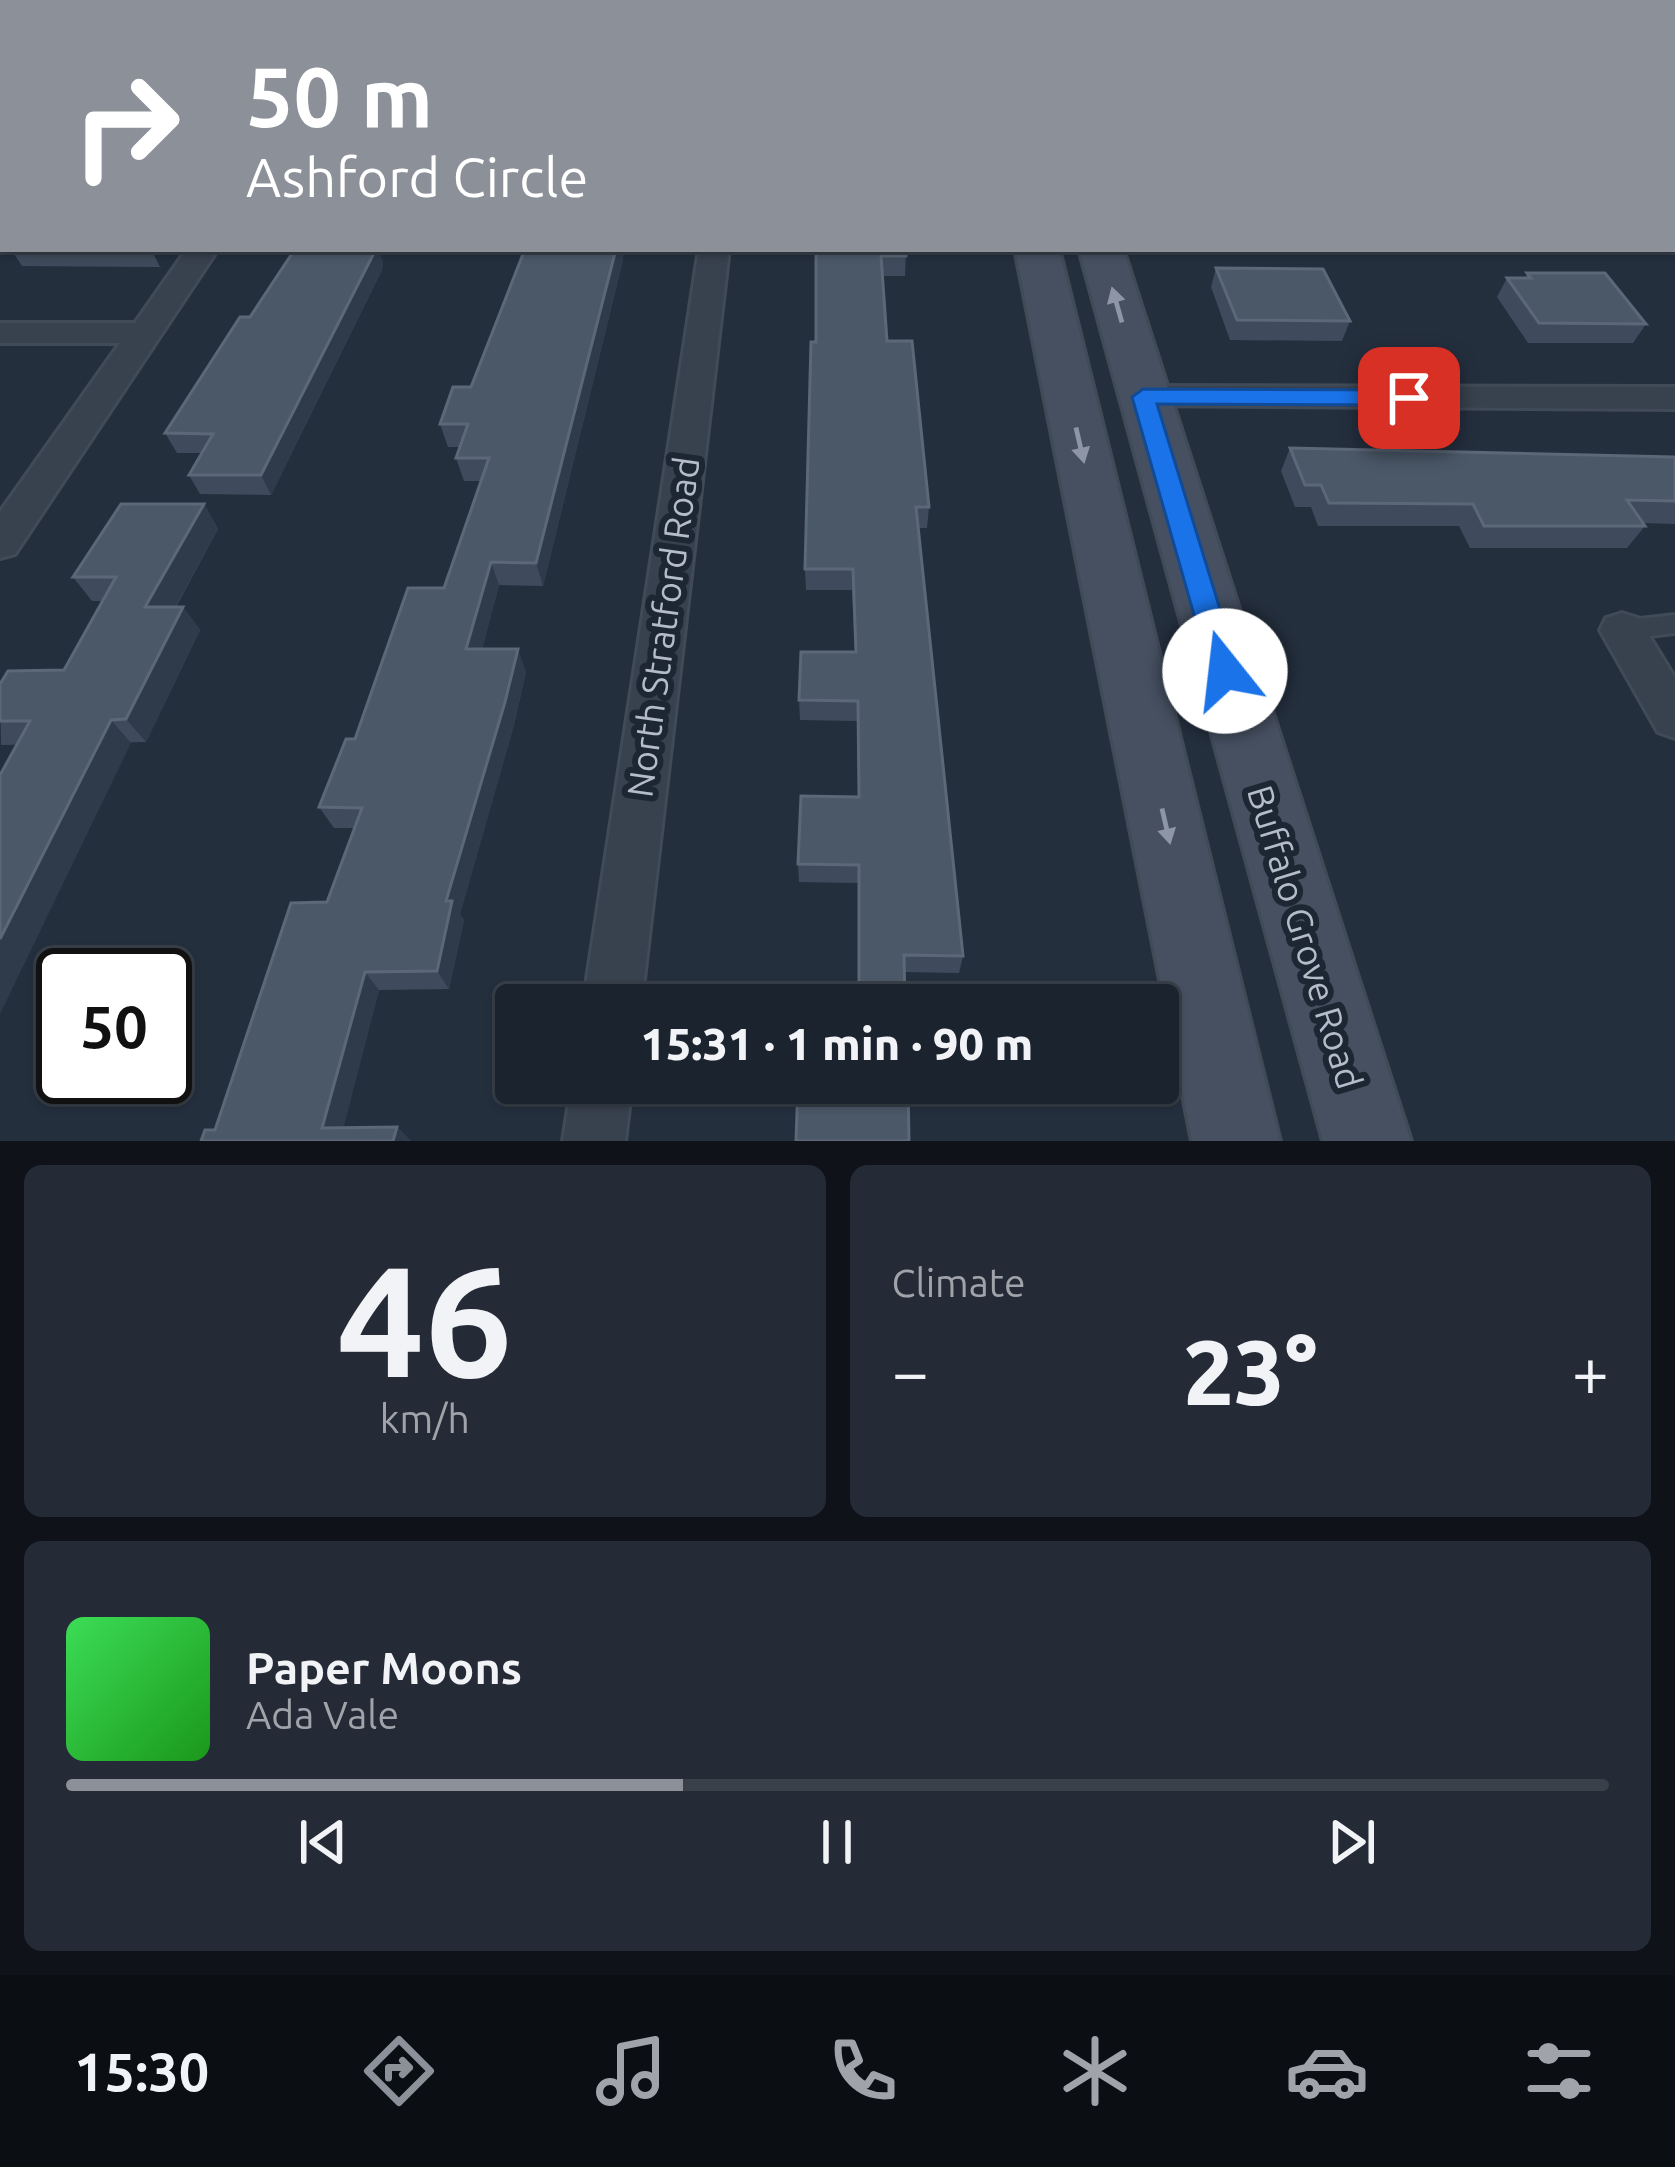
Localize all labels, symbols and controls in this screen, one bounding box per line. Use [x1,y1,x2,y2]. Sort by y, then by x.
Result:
icon: right [48,48,204,204]
text: 50 m [246,49,433,143]
text: Ashford Circle [246,147,588,207]
one-way arrow [1107,286,1125,322]
pin [1358,347,1460,449]
icon: arrive [1376,365,1442,431]
one-way arrow [1072,427,1091,465]
street label: North Stratford Road [618,454,707,800]
position arrow [1162,608,1288,734]
street label: Buffalo Grove Road [1240,780,1371,1094]
one-way arrow [1157,807,1176,845]
speed limit sign: 50 [36,948,192,1104]
text: 15:31 · 1 min · 90 m [641,1018,1033,1069]
text: 46 [337,1232,513,1406]
text: Climate [892,1261,1026,1304]
text: 23° [1183,1321,1317,1422]
text: − [892,1334,929,1408]
text: + [1572,1334,1609,1408]
text: km/h [380,1397,470,1440]
text: Paper Moons [246,1642,522,1693]
text: Ada Vale [246,1693,399,1736]
icon: previous [290,1809,356,1875]
icon: pause [804,1809,870,1875]
icon: next [1319,1809,1385,1875]
icon: directions [357,2029,441,2113]
icon: music [589,2029,673,2113]
icon: phone [821,2029,905,2113]
icon: climate [1053,2029,1137,2113]
icon: car [1285,2029,1369,2113]
icon: filters [1517,2029,1601,2113]
text: 15:30 [74,2041,209,2101]

